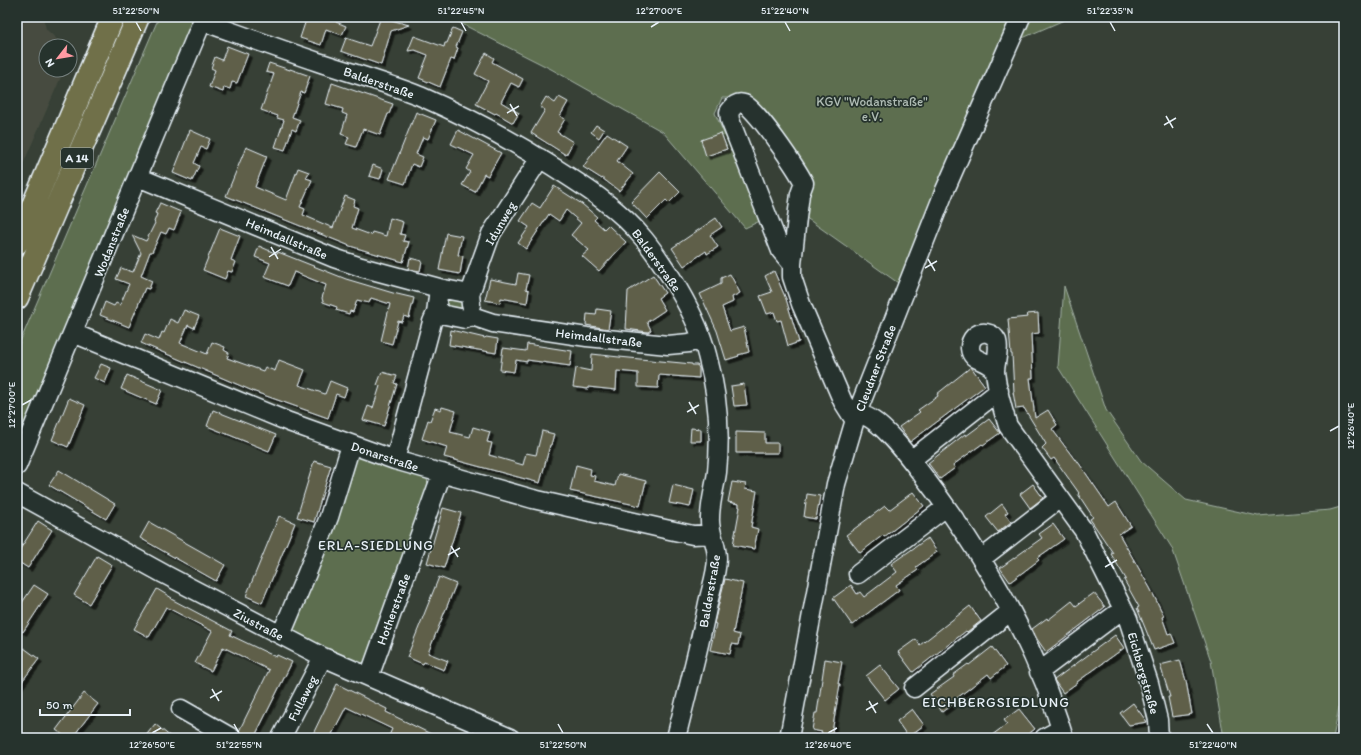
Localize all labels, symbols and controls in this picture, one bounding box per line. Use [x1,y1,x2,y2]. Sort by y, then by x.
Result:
text: 51°22'50"N [112,4,160,17]
text: 51°22'45"N [438,4,485,17]
text: 12°27'00"E [636,4,683,17]
text: 51°22'40"N [761,4,809,17]
text: 51°22'35"N [1087,4,1133,17]
north arrow [38,38,78,78]
text: N [42,56,57,69]
street label: Balderstraße [341,63,416,102]
park label: KGV "Wodanstraße" e.V. [816,94,928,124]
road number: A 14 [61,148,93,168]
street label: Idunweg [482,198,519,248]
street label: Wodanstraße [91,205,132,279]
street label: Heimdallstraße [244,215,330,262]
street label: Balderstraße [629,226,684,295]
street label: Cleudner Straße [852,322,899,414]
street label: Heimdallstraße [555,325,643,350]
text: 12°27'00"E [5,381,18,428]
text: 12°26'40"E [1344,402,1357,449]
street label: Donarstraße [349,438,421,474]
district label: ERLA-SIEDLUNG [318,537,434,554]
street label: Balderstraße [696,553,723,629]
street label: Hotherstraße [374,571,413,647]
street label: Ziustraße [231,605,286,644]
street label: Eichbergstraße [1125,630,1162,716]
street label: Fullaweg [285,673,320,724]
scale bar [40,691,130,717]
district label: EICHBERGSIEDLUNG [922,694,1070,711]
text: 50 m [46,698,72,712]
text: 12°26'50"E [129,738,175,751]
text: 51°22'55"N [216,738,262,751]
text: 51°22'50"N [539,738,587,751]
text: 12°26'40"E [805,738,852,751]
text: 51°22'40"N [1189,738,1237,751]

